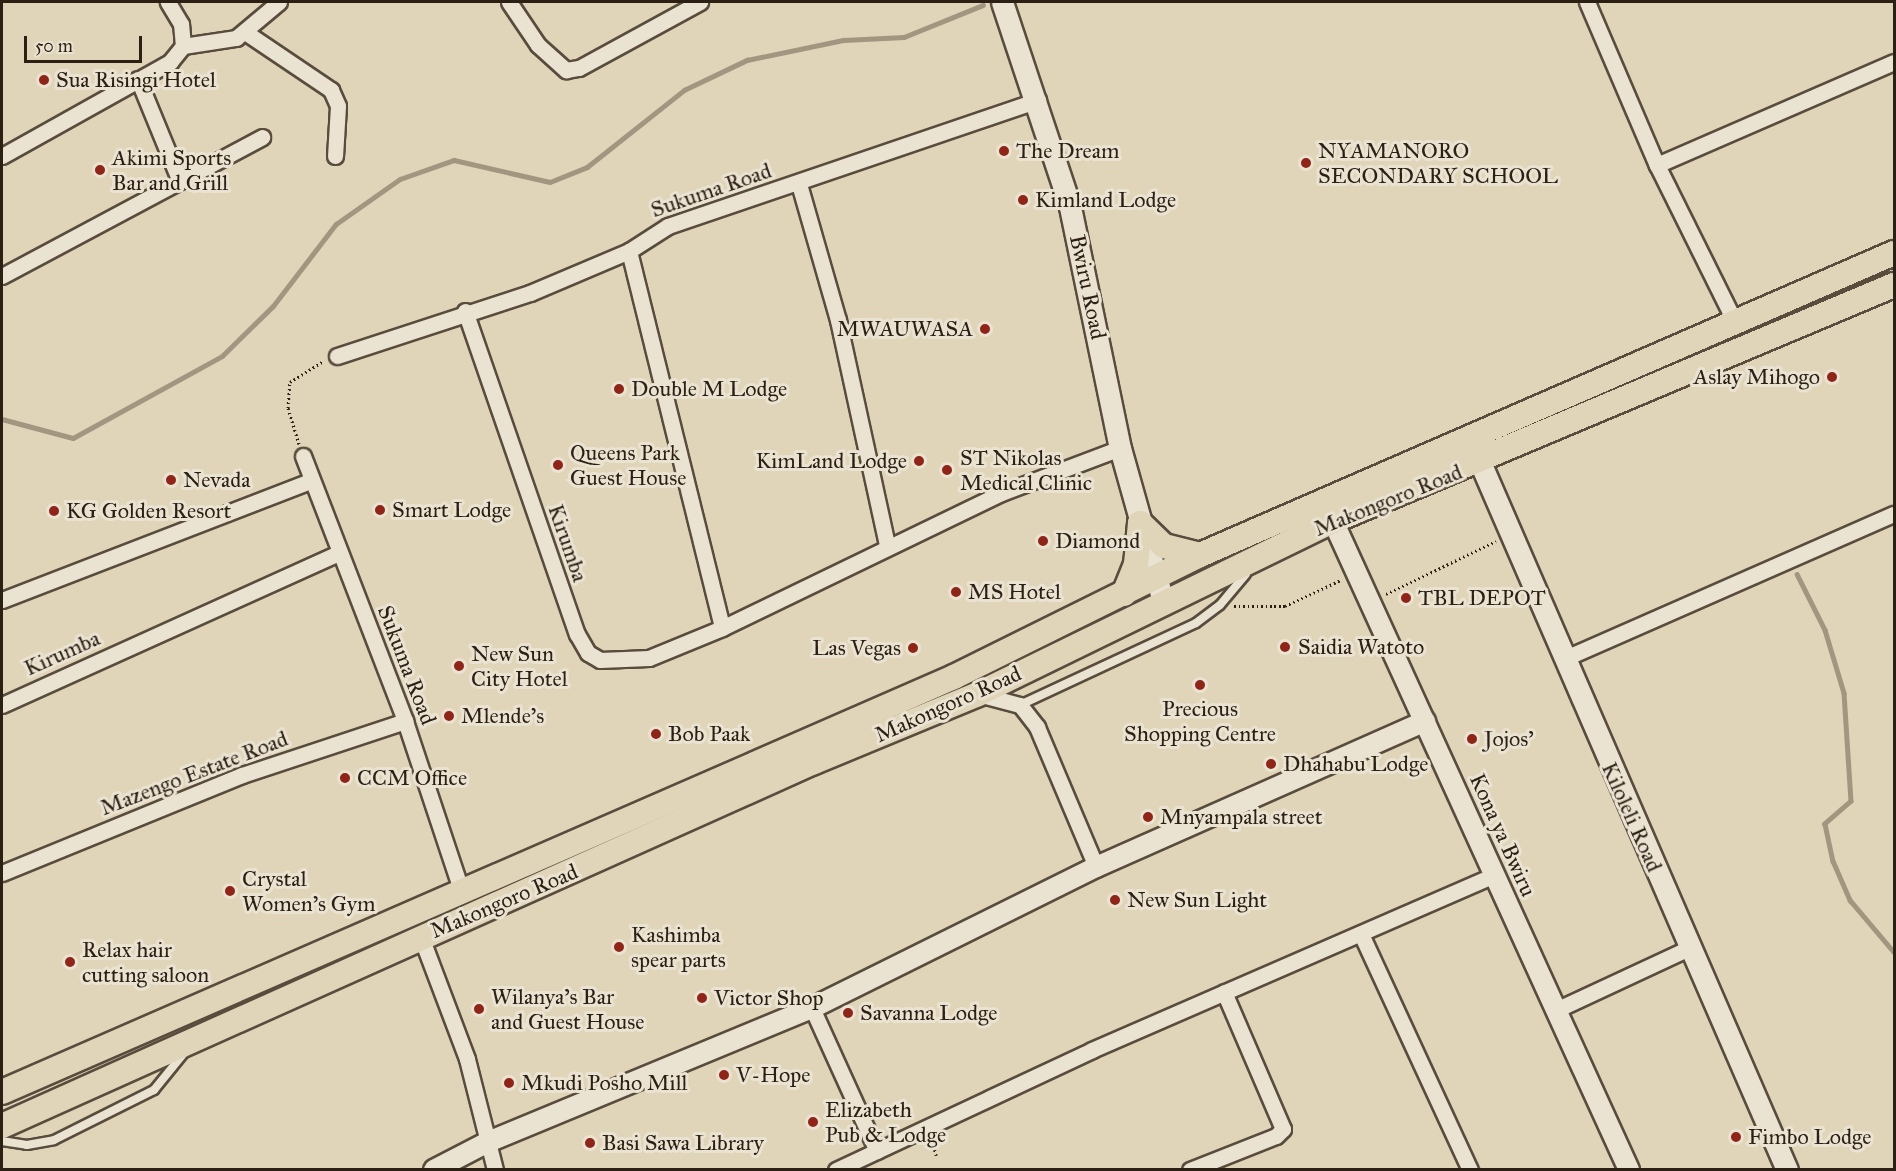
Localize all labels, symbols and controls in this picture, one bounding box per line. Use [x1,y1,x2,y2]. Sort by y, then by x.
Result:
scale bar [27,24,146,62]
text: 50 m [35,35,73,57]
place label: Sua Risingi Hotel [56,67,216,93]
marker: Sua Risingi Hotel [37,73,51,87]
place label: NYAMANORO SECONDARY SCHOOL [1318,137,1558,188]
place label: The Dream [1016,138,1120,164]
place label: Akimi Sports Bar and Grill [112,144,231,196]
marker: The Dream [997,144,1011,158]
marker: NYAMANORO SECONDARY SCHOOL [1299,156,1313,170]
street label: Sukuma Road [647,157,775,223]
marker: Akimi Sports Bar and Grill [93,163,107,177]
place label: Kimland Lodge [1035,187,1176,213]
marker: Kimland Lodge [1016,193,1030,207]
street label: Bwiru Road [1064,232,1112,342]
place label: MWAUWASA [837,316,973,342]
marker: MWAUWASA [978,322,992,336]
place label: Aslay Mihogo [1694,364,1820,390]
marker: Aslay Mihogo [1825,370,1839,384]
place label: Double M Lodge [631,376,787,402]
marker: Double M Lodge [612,382,626,396]
place label: Queens Park Guest House [570,439,686,490]
place label: ST Nikolas Medical Clinic [960,444,1092,496]
place label: KimLand Lodge [756,448,907,474]
marker: KimLand Lodge [912,454,926,468]
marker: Queens Park Guest House [551,458,565,472]
street label: Makongoro Road [1310,458,1466,542]
marker: ST Nikolas Medical Clinic [938,461,956,479]
place label: Nevada [183,467,251,493]
marker: Nevada [164,473,178,487]
place label: Smart Lodge [392,497,511,523]
place label: KG Golden Resort [66,498,231,524]
street label: Kirumba [542,501,594,585]
marker: Smart Lodge [373,503,387,517]
marker: KG Golden Resort [47,504,61,518]
place label: Diamond [1055,528,1140,554]
marker: Diamond [1036,534,1050,548]
place label: MS Hotel [968,579,1061,605]
marker: MS Hotel [949,585,963,599]
place label: TBL DEPOT [1418,585,1546,611]
marker: TBL DEPOT [1399,591,1413,605]
street label: Sukuma Road [372,602,442,728]
street label: Kirumba [20,625,104,681]
place label: Saidia Watoto [1298,634,1424,660]
place label: Las Vegas [812,635,901,661]
marker: Saidia Watoto [1276,638,1294,656]
place label: New Sun City Hotel [471,640,568,692]
marker: Las Vegas [906,641,920,655]
marker: New Sun City Hotel [452,659,466,673]
street label: Makongoro Road [871,660,1025,748]
marker: Precious Shopping Centre [1193,678,1207,692]
place label: Precious Shopping Centre [1124,695,1276,746]
place label: Mlende's [461,703,544,729]
marker: Mlende's [442,709,456,723]
place label: Bob Paak [668,721,750,747]
street label: Mazengo Estate Road [96,725,292,821]
place label: Jojos' [1484,726,1534,752]
marker: Bob Paak [649,727,663,741]
marker: Jojos' [1465,732,1479,746]
place label: Dhahabu Lodge [1283,751,1428,777]
marker: Dhahabu Lodge [1264,757,1278,771]
street label: Kiloleli Road [1596,758,1668,876]
place label: CCM Office [357,765,467,791]
street label: Kona ya Bwiru [1464,769,1542,901]
marker: CCM Office [338,771,352,785]
place label: Mnyampala street [1160,804,1322,830]
marker: Mnyampala street [1141,810,1155,824]
street label: Makongoro Road [426,858,582,944]
place label: Crystal Women's Gym [242,865,376,916]
marker: Crystal Women's Gym [223,884,237,898]
place label: New Sun Light [1127,887,1267,913]
marker: New Sun Light [1108,893,1122,907]
place label: Kashimba spear parts [631,921,726,972]
place label: Relax hair cutting saloon [82,936,209,987]
marker: Kashimba spear parts [612,940,626,954]
marker: Relax hair cutting saloon [63,955,77,969]
place label: Wilanya's Bar and Guest House [491,983,644,1034]
place label: Victor Shop [714,985,824,1011]
marker: Victor Shop [695,991,709,1005]
place label: Savanna Lodge [860,1000,997,1026]
marker: Wilanya's Bar and Guest House [472,1002,486,1016]
marker: Savanna Lodge [841,1006,855,1020]
place label: V-Hope [736,1062,811,1088]
marker: V-Hope [717,1068,731,1082]
place label: Mkudi Posho Mill [521,1070,688,1096]
marker: Mkudi Posho Mill [502,1076,516,1090]
place label: Elizabeth Pub & Lodge [825,1096,946,1148]
marker: Elizabeth Pub & Lodge [806,1115,820,1129]
place label: Fimbo Lodge [1748,1124,1871,1150]
place label: Basi Sawa Library [602,1130,764,1156]
marker: Fimbo Lodge [1729,1130,1743,1144]
marker: Basi Sawa Library [583,1136,597,1150]

